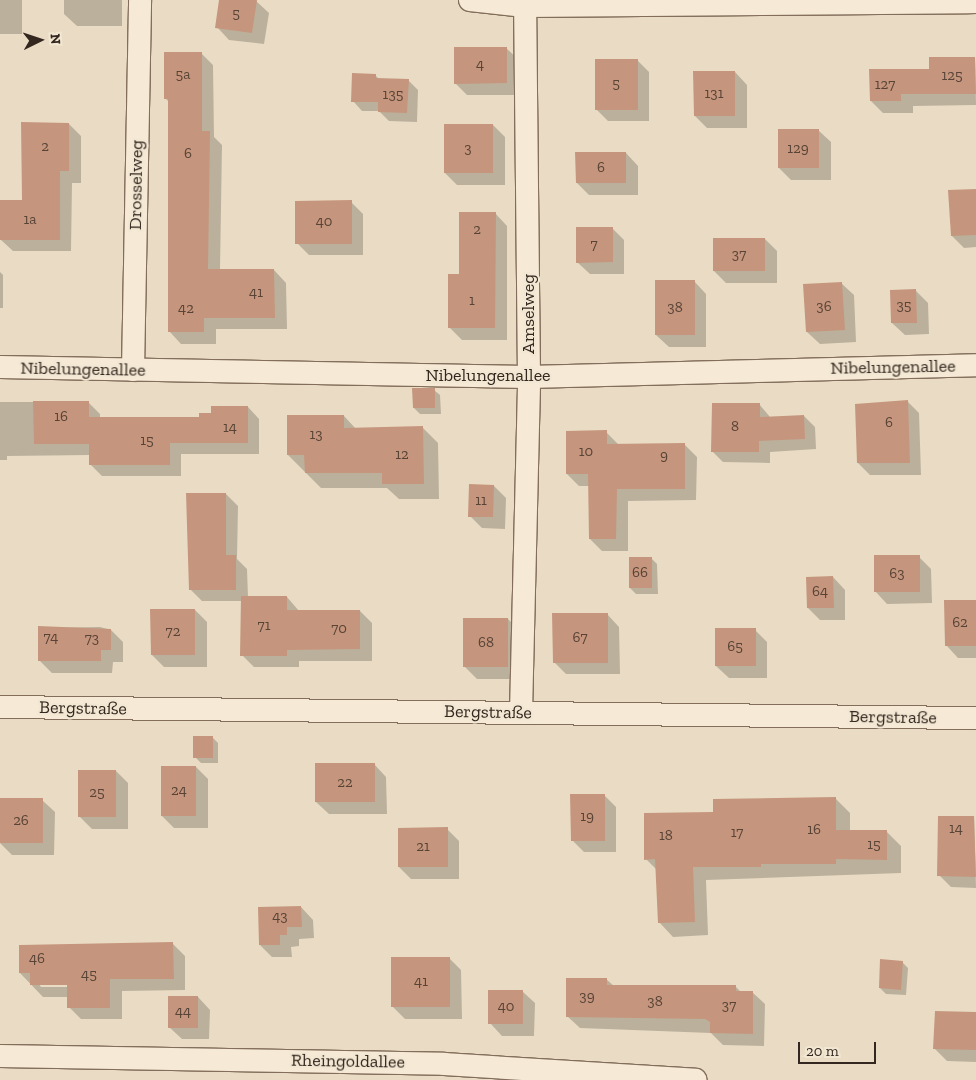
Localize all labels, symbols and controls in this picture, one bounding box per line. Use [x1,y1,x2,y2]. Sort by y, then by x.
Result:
house number: 5 [232,5,240,23]
north arrow [15,15,65,65]
text: N [47,33,64,45]
house number: 4 [476,56,484,74]
house number: 5a [176,66,190,84]
house number: 125 [941,67,963,85]
house number: 5 [612,75,620,93]
house number: 127 [875,76,895,94]
house number: 131 [705,85,723,103]
house number: 135 [383,86,403,104]
house number: 2 [41,138,49,156]
street label: Drosselweg [124,140,148,230]
house number: 3 [464,140,472,158]
house number: 129 [787,140,809,158]
house number: 6 [184,145,192,163]
house number: 6 [597,159,605,177]
house number: 1a [23,211,37,229]
house number: 40 [316,213,332,231]
house number: 2 [473,221,481,239]
house number: 7 [590,236,598,254]
house number: 37 [732,246,746,264]
street label: Amselweg [517,274,539,354]
house number: 41 [249,284,263,302]
house number: 1 [469,292,475,310]
house number: 35 [896,297,912,315]
house number: 36 [816,298,832,316]
house number: 38 [667,299,683,317]
house number: 42 [178,300,194,318]
street label: Nibelungenallee [830,355,956,379]
street label: Nibelungenallee [20,357,146,381]
street label: Nibelungenallee [425,364,551,386]
house number: 16 [54,408,68,426]
house number: 6 [885,414,893,432]
house number: 8 [731,418,739,436]
house number: 14 [223,419,237,437]
house number: 13 [309,426,323,444]
house number: 15 [140,432,154,450]
house number: 10 [579,443,593,461]
house number: 12 [395,446,409,464]
house number: 9 [660,447,668,465]
house number: 11 [475,492,487,510]
house number: 66 [632,564,648,582]
house number: 63 [889,565,905,583]
house number: 64 [812,583,828,601]
house number: 62 [952,614,968,632]
house number: 71 [258,617,270,635]
house number: 70 [331,620,347,638]
house number: 72 [166,623,180,641]
house number: 74 [44,629,58,647]
house number: 67 [572,629,588,647]
house number: 73 [85,630,99,648]
house number: 68 [478,634,494,652]
house number: 65 [727,638,743,656]
street label: Bergstraße [39,696,127,720]
street label: Bergstraße [444,700,532,724]
street label: Bergstraße [849,705,937,729]
house number: 22 [337,774,353,792]
house number: 24 [171,782,187,800]
house number: 25 [89,784,105,802]
house number: 19 [580,808,594,826]
house number: 26 [13,812,29,830]
house number: 14 [949,820,963,838]
house number: 16 [807,821,821,839]
house number: 17 [731,824,743,842]
house number: 18 [659,827,673,845]
house number: 15 [867,836,881,854]
house number: 21 [416,838,430,856]
house number: 43 [272,908,288,926]
house number: 46 [29,950,45,968]
house number: 45 [81,966,97,984]
house number: 41 [414,973,428,991]
house number: 39 [579,988,595,1006]
house number: 38 [647,993,663,1011]
house number: 37 [722,997,736,1015]
house number: 40 [498,998,514,1016]
house number: 44 [175,1003,191,1021]
scale bar [801,1032,878,1064]
text: 20 m [806,1042,839,1060]
street label: Rheingoldallee [291,1049,405,1073]

